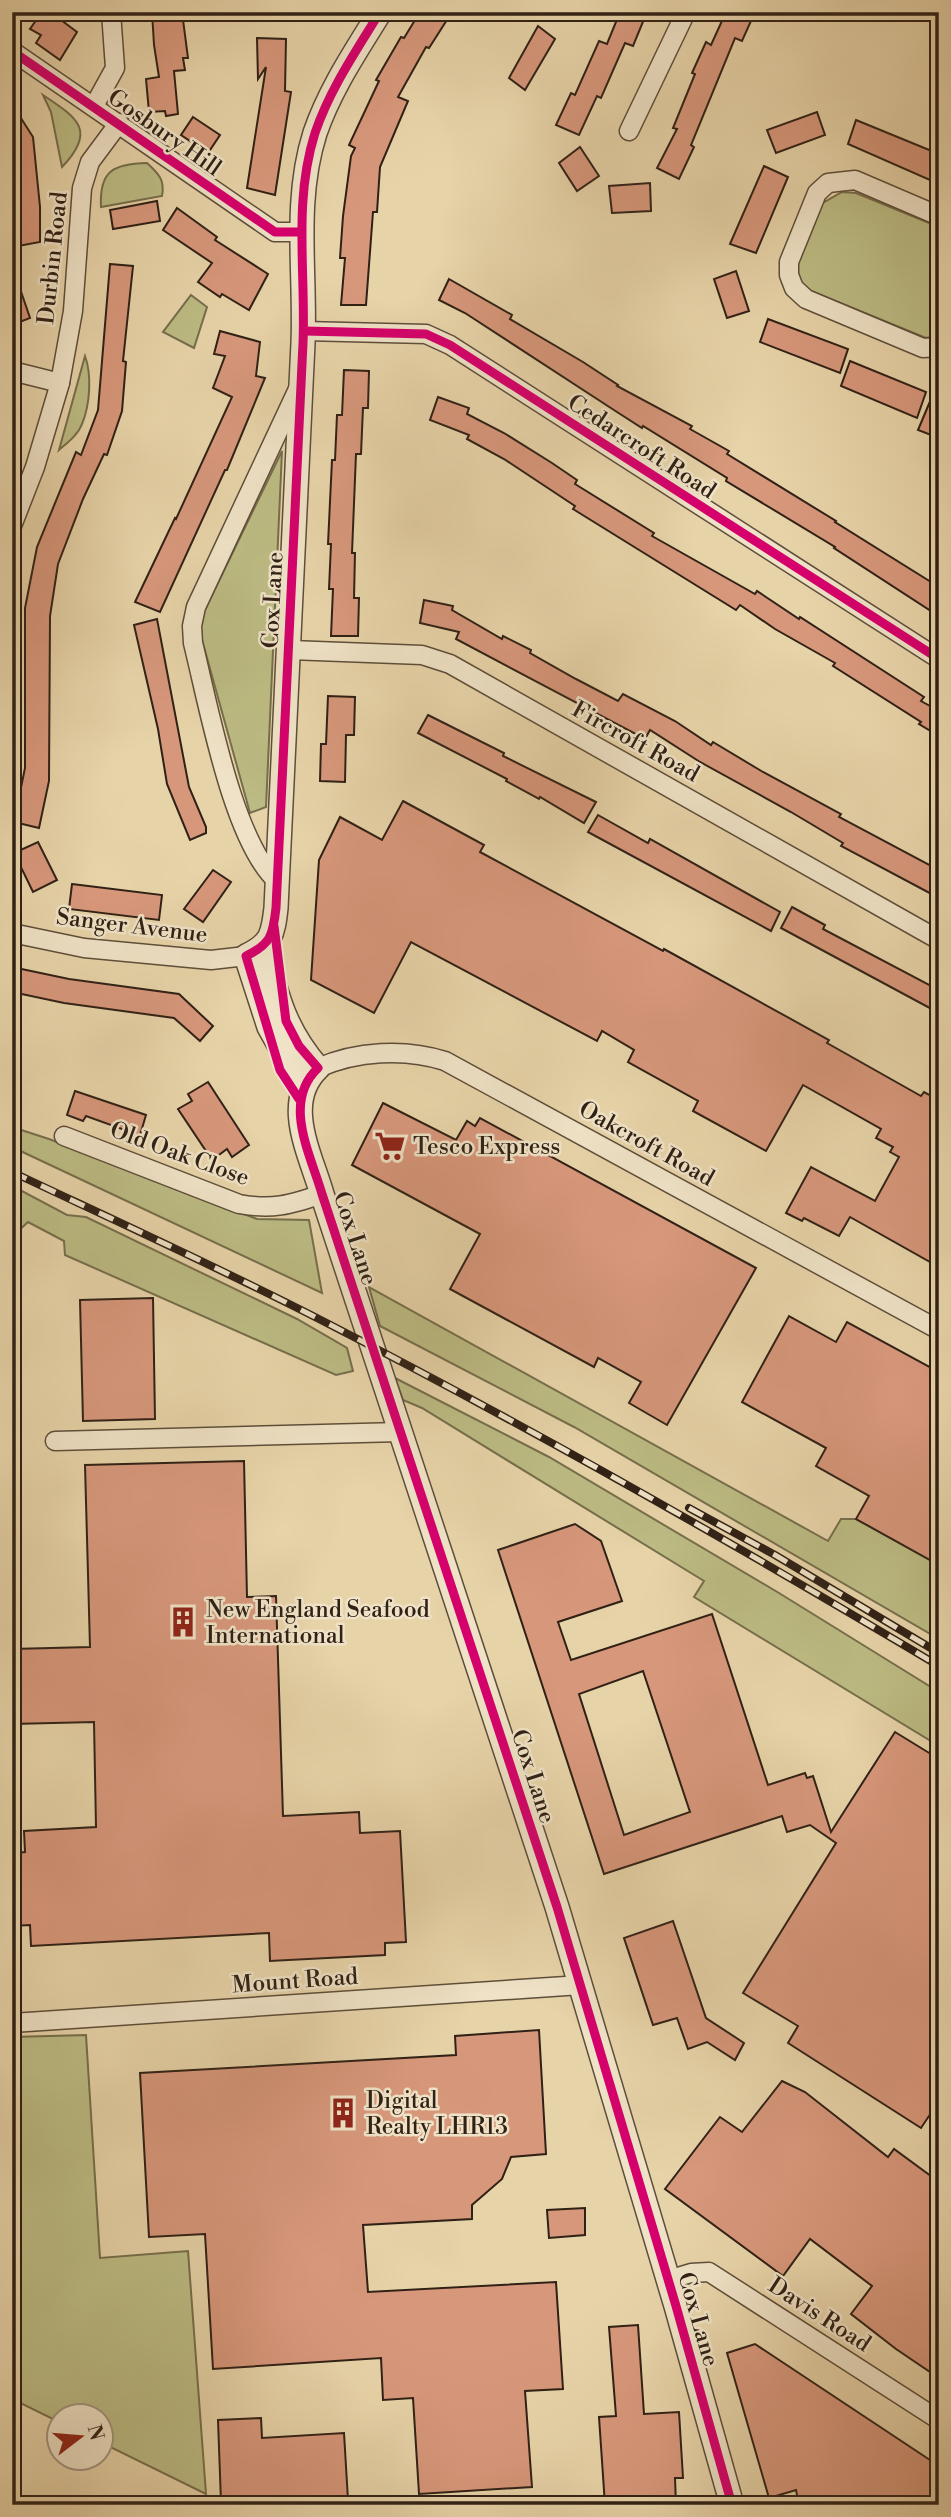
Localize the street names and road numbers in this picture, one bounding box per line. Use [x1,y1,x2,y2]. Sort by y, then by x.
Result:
street label: Gosbury Hill [102,83,227,182]
street label: Durbin Road [32,190,74,326]
street label: Cedarcroft Road [562,389,721,505]
street label: Cox Lane [256,551,290,649]
street label: Fircroft Road [567,695,704,788]
street label: Sanger Avenue [55,903,209,949]
street label: Oakcroft Road [574,1095,719,1193]
street label: Old Oak Close [106,1116,253,1192]
street label: Cox Lane [327,1188,383,1289]
street label: Cox Lane [505,1726,561,1827]
street label: Mount Road [231,1963,359,1999]
street label: Cox Lane [671,2269,725,2370]
street label: Davis Road [763,2271,876,2358]

